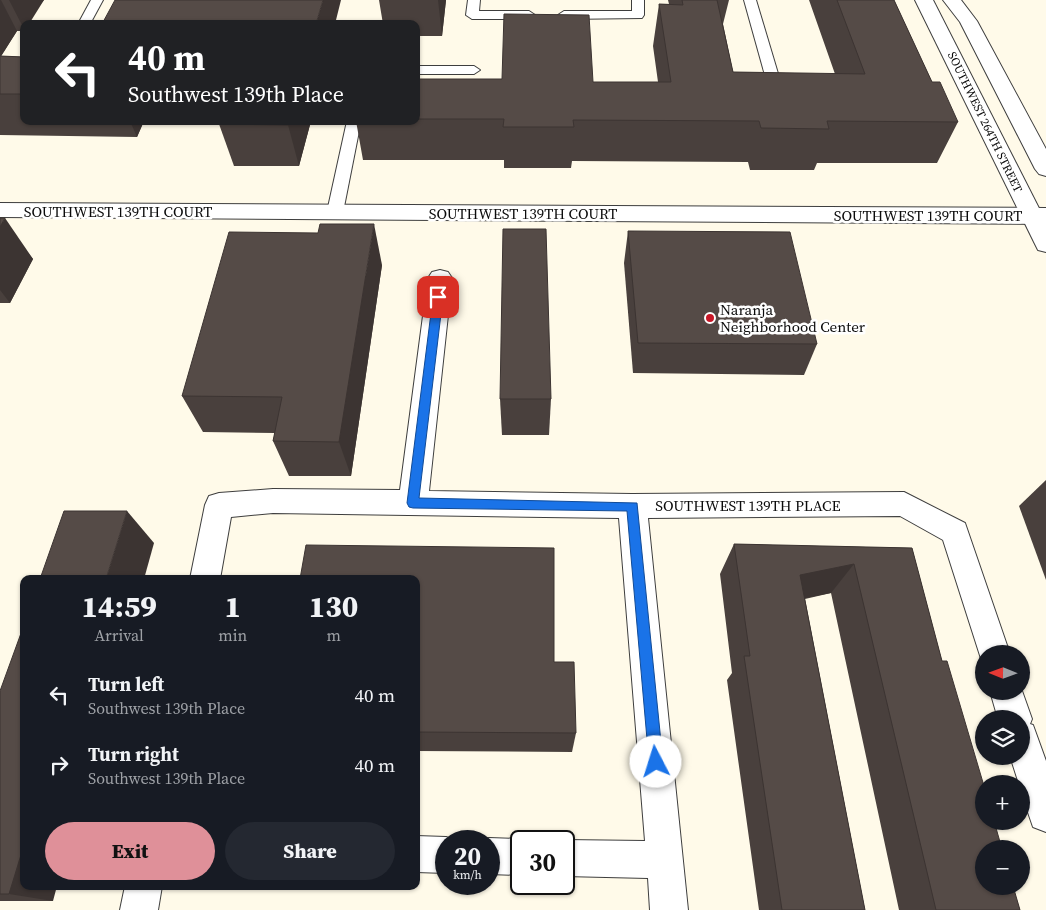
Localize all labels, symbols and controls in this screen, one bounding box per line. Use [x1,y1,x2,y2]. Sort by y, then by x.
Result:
text: 40 m [128,34,205,82]
icon: left [45,40,110,105]
street label: SOUTHWEST 264TH STREET [944,49,1026,196]
text: Southwest 139th Place [128,79,344,109]
street label: SOUTHWEST 139TH COURT [24,201,212,222]
street label: SOUTHWEST 139TH COURT [429,203,617,224]
street label: SOUTHWEST 139TH COURT [834,205,1022,226]
pin [417,276,459,318]
icon: arrive [424,283,452,311]
place label: Naranja Neighborhood Center [720,299,866,337]
marker: Naranja Neighborhood Center [704,312,716,324]
street label: SOUTHWEST 139TH PLACE [655,495,841,516]
text: 14:59 [82,586,157,627]
text: 1 [224,586,241,627]
text: 130 [309,586,358,627]
text: Arrival [94,624,144,646]
text: min [218,624,247,646]
text: m [326,624,341,646]
north arrow [975,645,1030,700]
map controls [975,645,1030,895]
text: Turn left [88,671,164,697]
icon: left [45,681,73,709]
text: 40 m [354,682,395,708]
text: Southwest 139th Place [88,697,245,719]
button: layers [975,710,1030,765]
position arrow [629,735,681,787]
text: Turn right [88,741,179,767]
icon: right [45,751,73,779]
text: 40 m [354,752,395,778]
text: Southwest 139th Place [88,767,245,789]
button: + [975,775,1030,830]
button: Exit [45,822,215,880]
button: Share [225,822,395,880]
speed limit sign: 30 [510,830,575,895]
text: 20 [454,839,481,873]
button: − [975,840,1030,895]
text: km/h [453,867,482,883]

